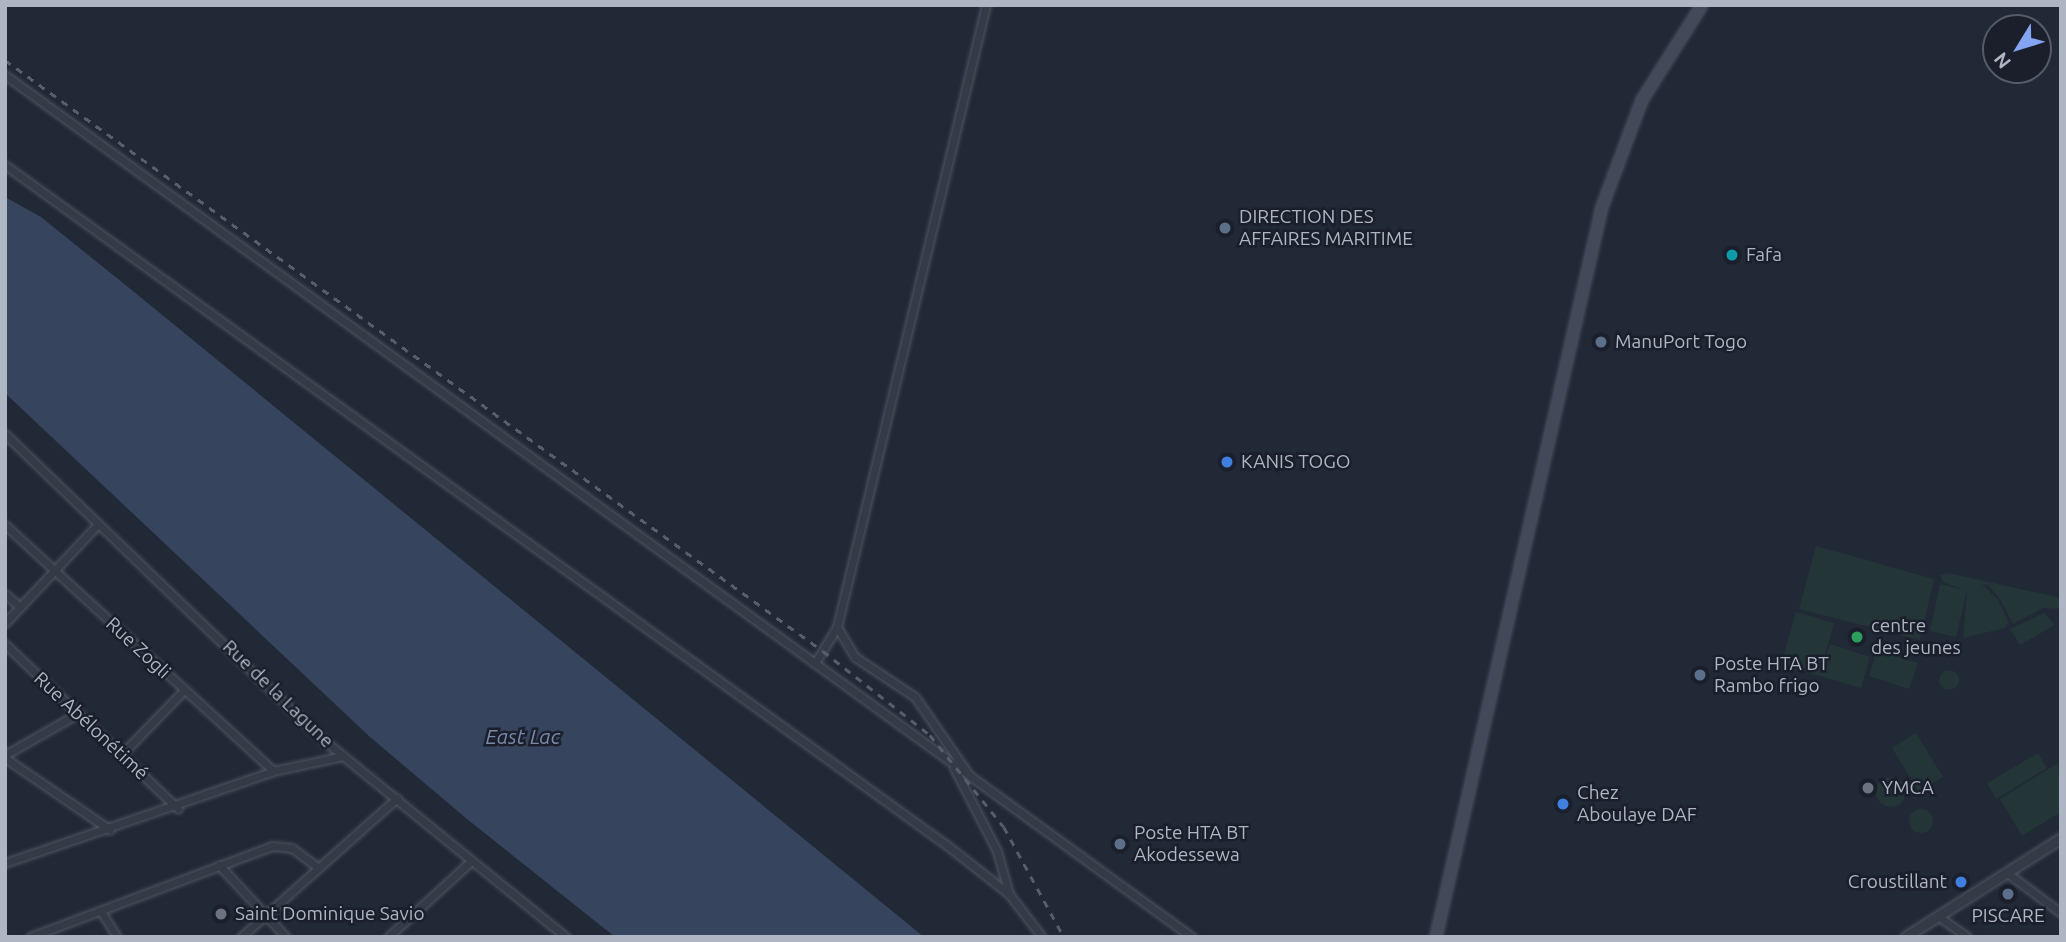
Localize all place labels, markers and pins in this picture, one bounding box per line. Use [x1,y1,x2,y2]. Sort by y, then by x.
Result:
place label: DIRECTION DES AFFAIRES MARITIME [1239,206,1413,250]
marker: DIRECTION DES AFFAIRES MARITIME [1217,220,1233,236]
place label: Fafa [1746,244,1782,266]
marker: Fafa [1724,247,1740,263]
place label: ManuPort Togo [1615,331,1747,353]
marker: ManuPort Togo [1593,334,1609,350]
place label: KANIS TOGO [1241,451,1351,473]
marker: KANIS TOGO [1219,454,1235,470]
place label: centre des jeunes [1871,615,1961,659]
marker: centre des jeunes [1849,629,1865,645]
place label: Poste HTA BT Rambo frigo [1714,653,1829,697]
marker: Poste HTA BT Rambo frigo [1692,667,1708,683]
place label: YMCA [1882,777,1934,799]
marker: YMCA [1860,780,1876,796]
place label: Chez Aboulaye DAF [1577,782,1697,826]
marker: Chez Aboulaye DAF [1555,796,1571,812]
place label: Poste HTA BT Akodessewa [1134,822,1249,866]
marker: Poste HTA BT Akodessewa [1112,836,1128,852]
place label: Croustillant [1848,871,1947,893]
marker: Croustillant [1953,874,1969,890]
marker: PISCARE [2000,886,2016,902]
place label: Saint Dominique Savio [235,903,425,925]
place label: PISCARE [1971,905,2045,927]
marker: Saint Dominique Savio [213,906,229,922]

